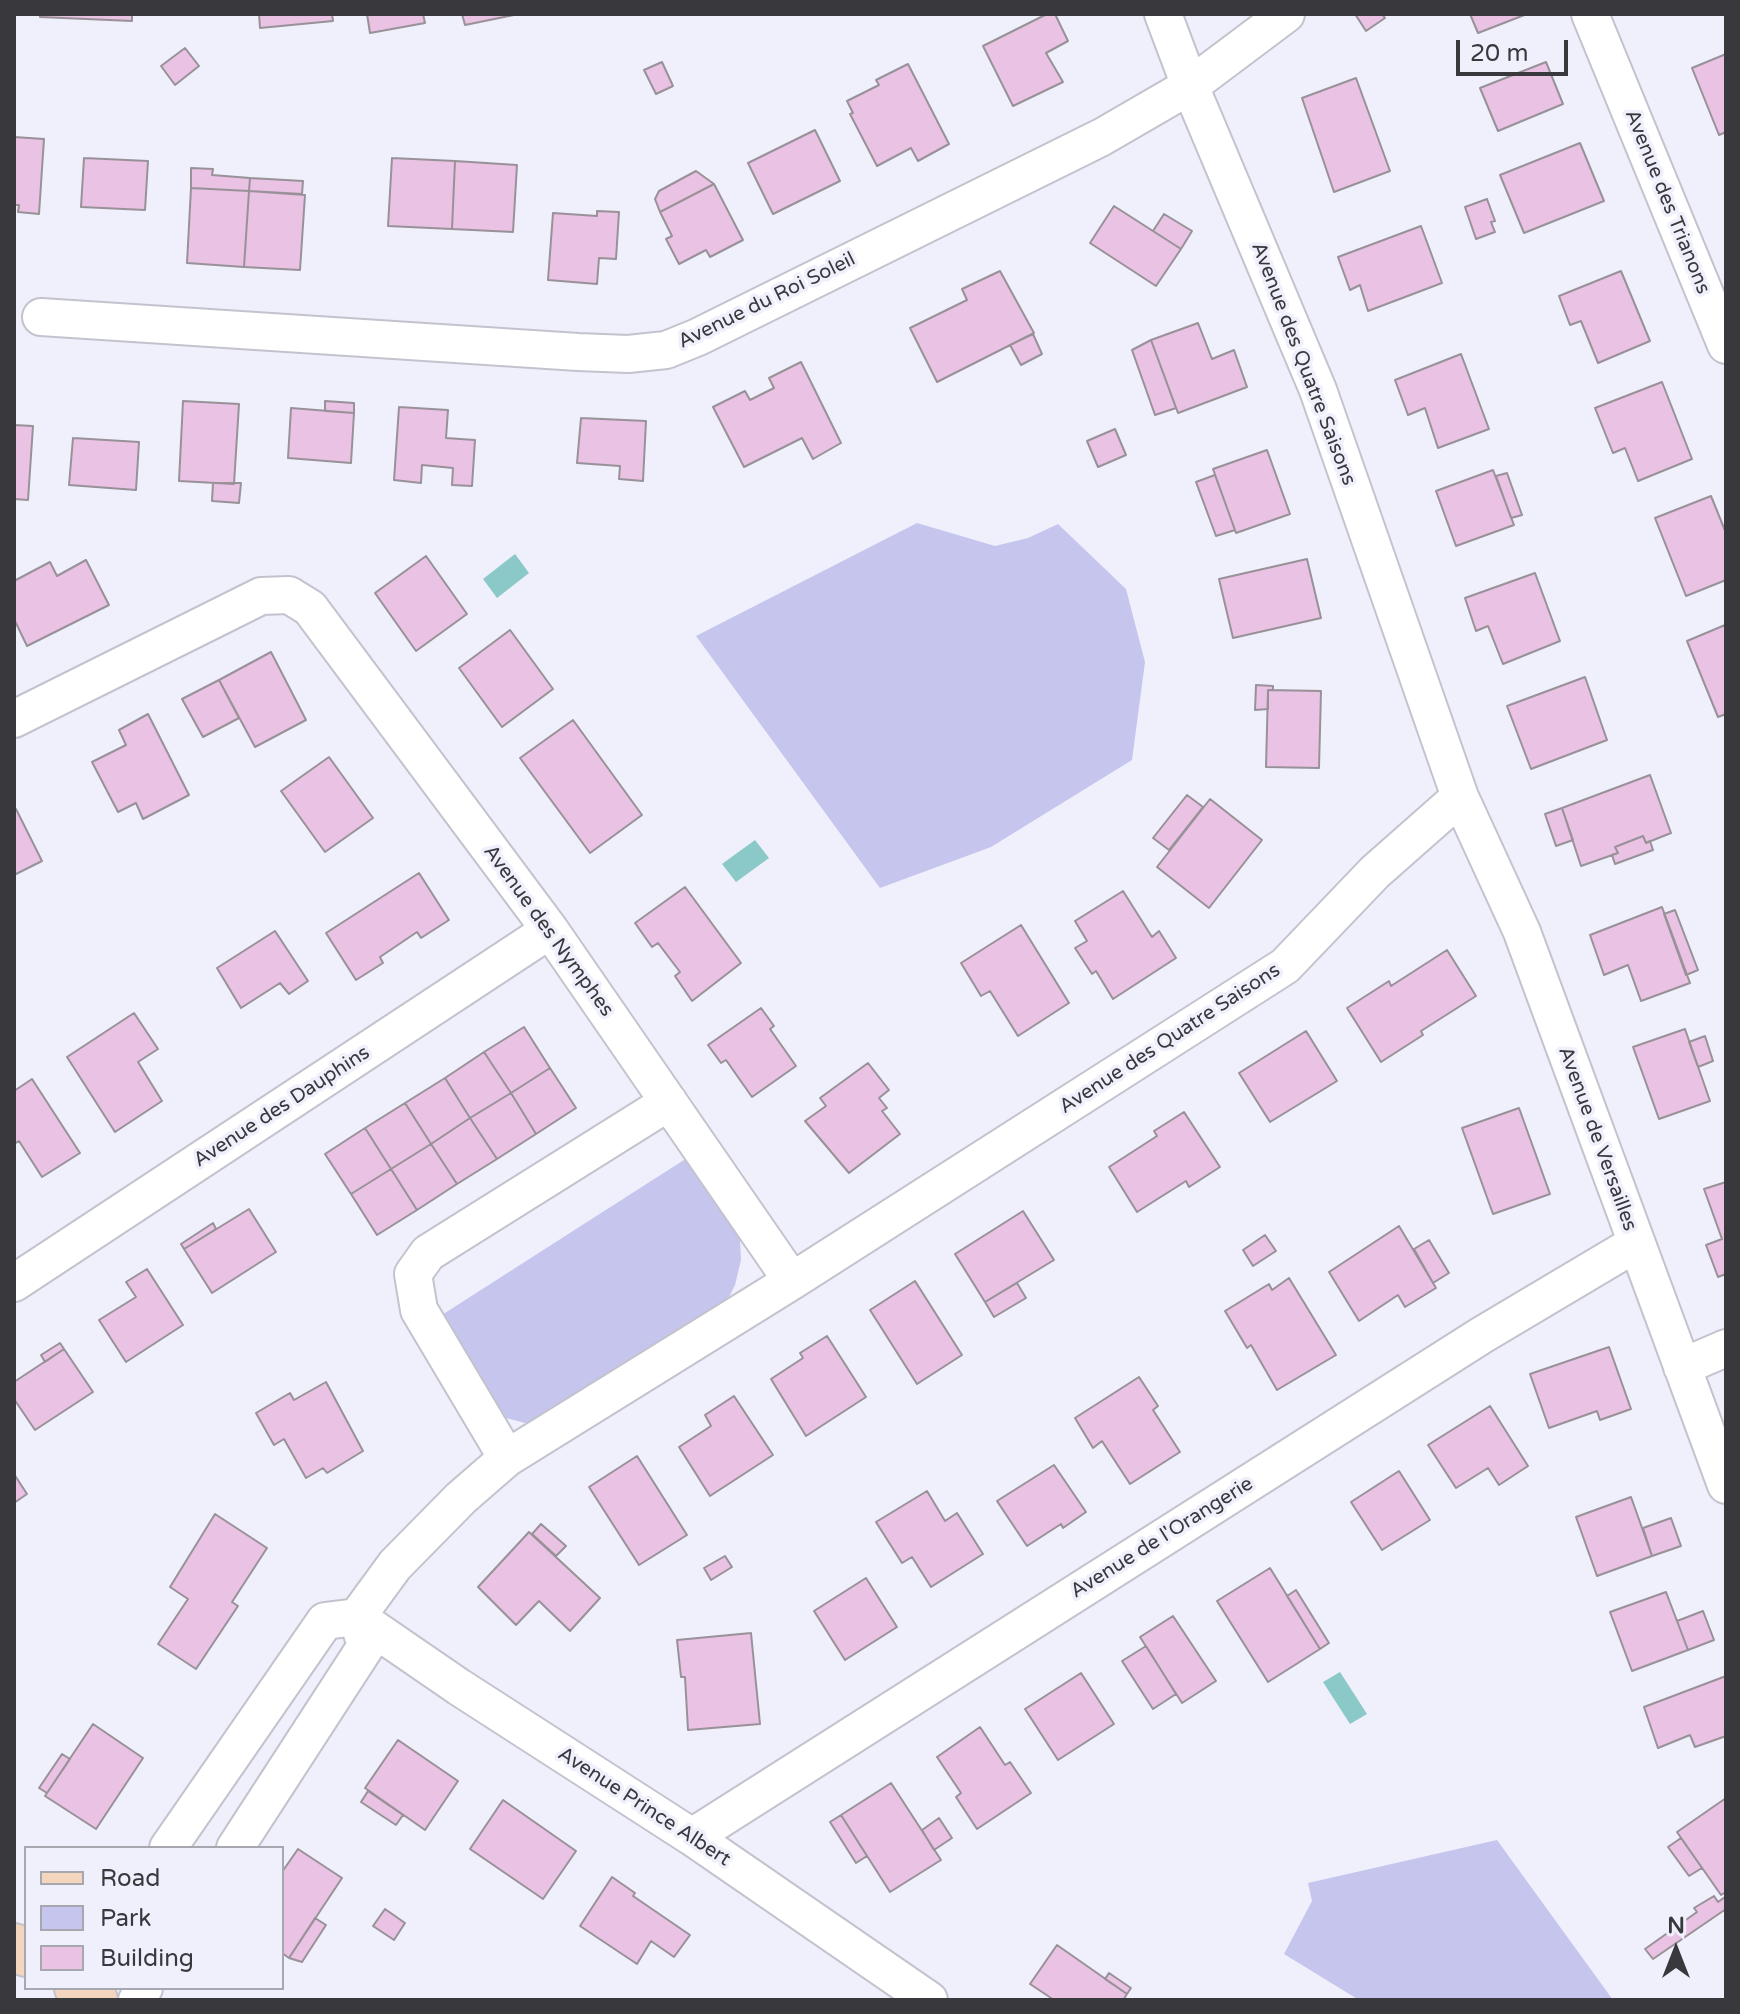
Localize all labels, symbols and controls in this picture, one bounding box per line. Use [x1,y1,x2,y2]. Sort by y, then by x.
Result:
scale bar [1460,24,1572,74]
text: 20 m [1470,39,1528,68]
street label: Avenue des Trianons [1619,106,1715,298]
street label: Avenue des Quatre Saisons [1245,239,1361,489]
street label: Avenue du Roi Soleil [675,248,859,354]
street label: Avenue des Nymphes [478,841,618,1021]
street label: Avenue des Quatre Saisons [1055,959,1285,1119]
street label: Avenue des Dauphins [189,1041,375,1173]
street label: Avenue de Versailles [1552,1044,1642,1234]
street label: Avenue de l'Orangerie [1066,1472,1258,1604]
street label: Avenue Prince Albert [553,1742,735,1872]
legend [24,1846,284,1990]
text: Road [100,1864,160,1893]
text: Park [100,1904,151,1933]
north arrow [1636,1910,1716,1990]
text: N [1667,1913,1685,1939]
text: Building [100,1944,194,1973]

